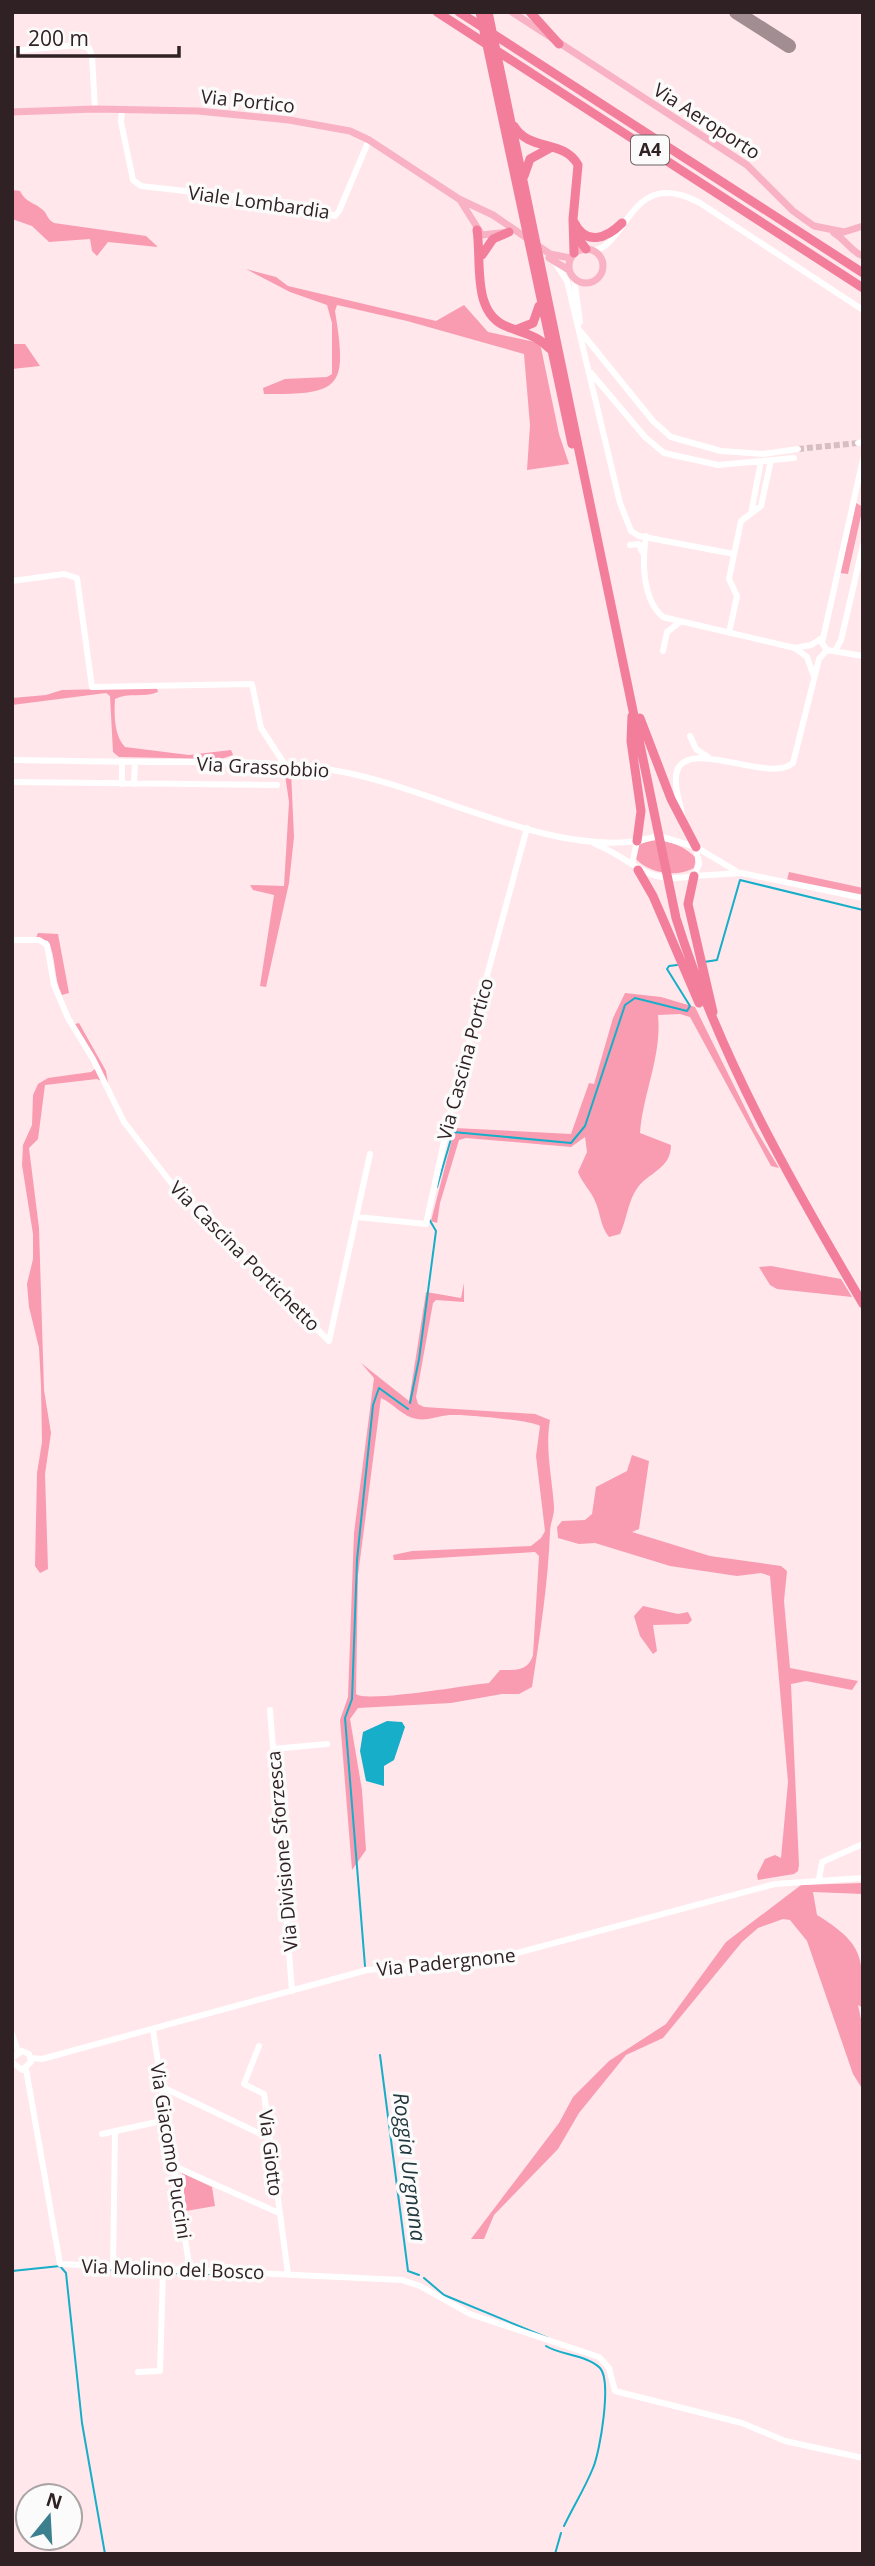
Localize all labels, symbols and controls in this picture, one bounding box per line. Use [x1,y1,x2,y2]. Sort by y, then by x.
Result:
scale bar [18,14,178,58]
text: 200 m [28,24,89,52]
street label: Via Aeroporto [649,77,765,165]
street label: Via Portico [200,83,296,119]
road number: A4 [631,135,669,164]
street label: Viale Lombardia [186,179,332,225]
street label: Via Grassobbio [196,751,330,783]
street label: Via Cascina Portico [431,975,499,1143]
street label: Via Cascina Portichetto [164,1175,326,1337]
street label: Via Divisione Sforzesca [260,1750,304,1952]
street label: Via Padergnone [375,1942,517,1982]
street label: Via Giacomo Puccini [144,2061,198,2241]
water label: Roggia Urgnana [387,2091,433,2243]
street label: Via Giotto [253,2108,289,2198]
street label: Via Molino del Bosco [81,2253,265,2285]
north arrow [14,2482,84,2552]
text: N [43,2486,66,2516]

